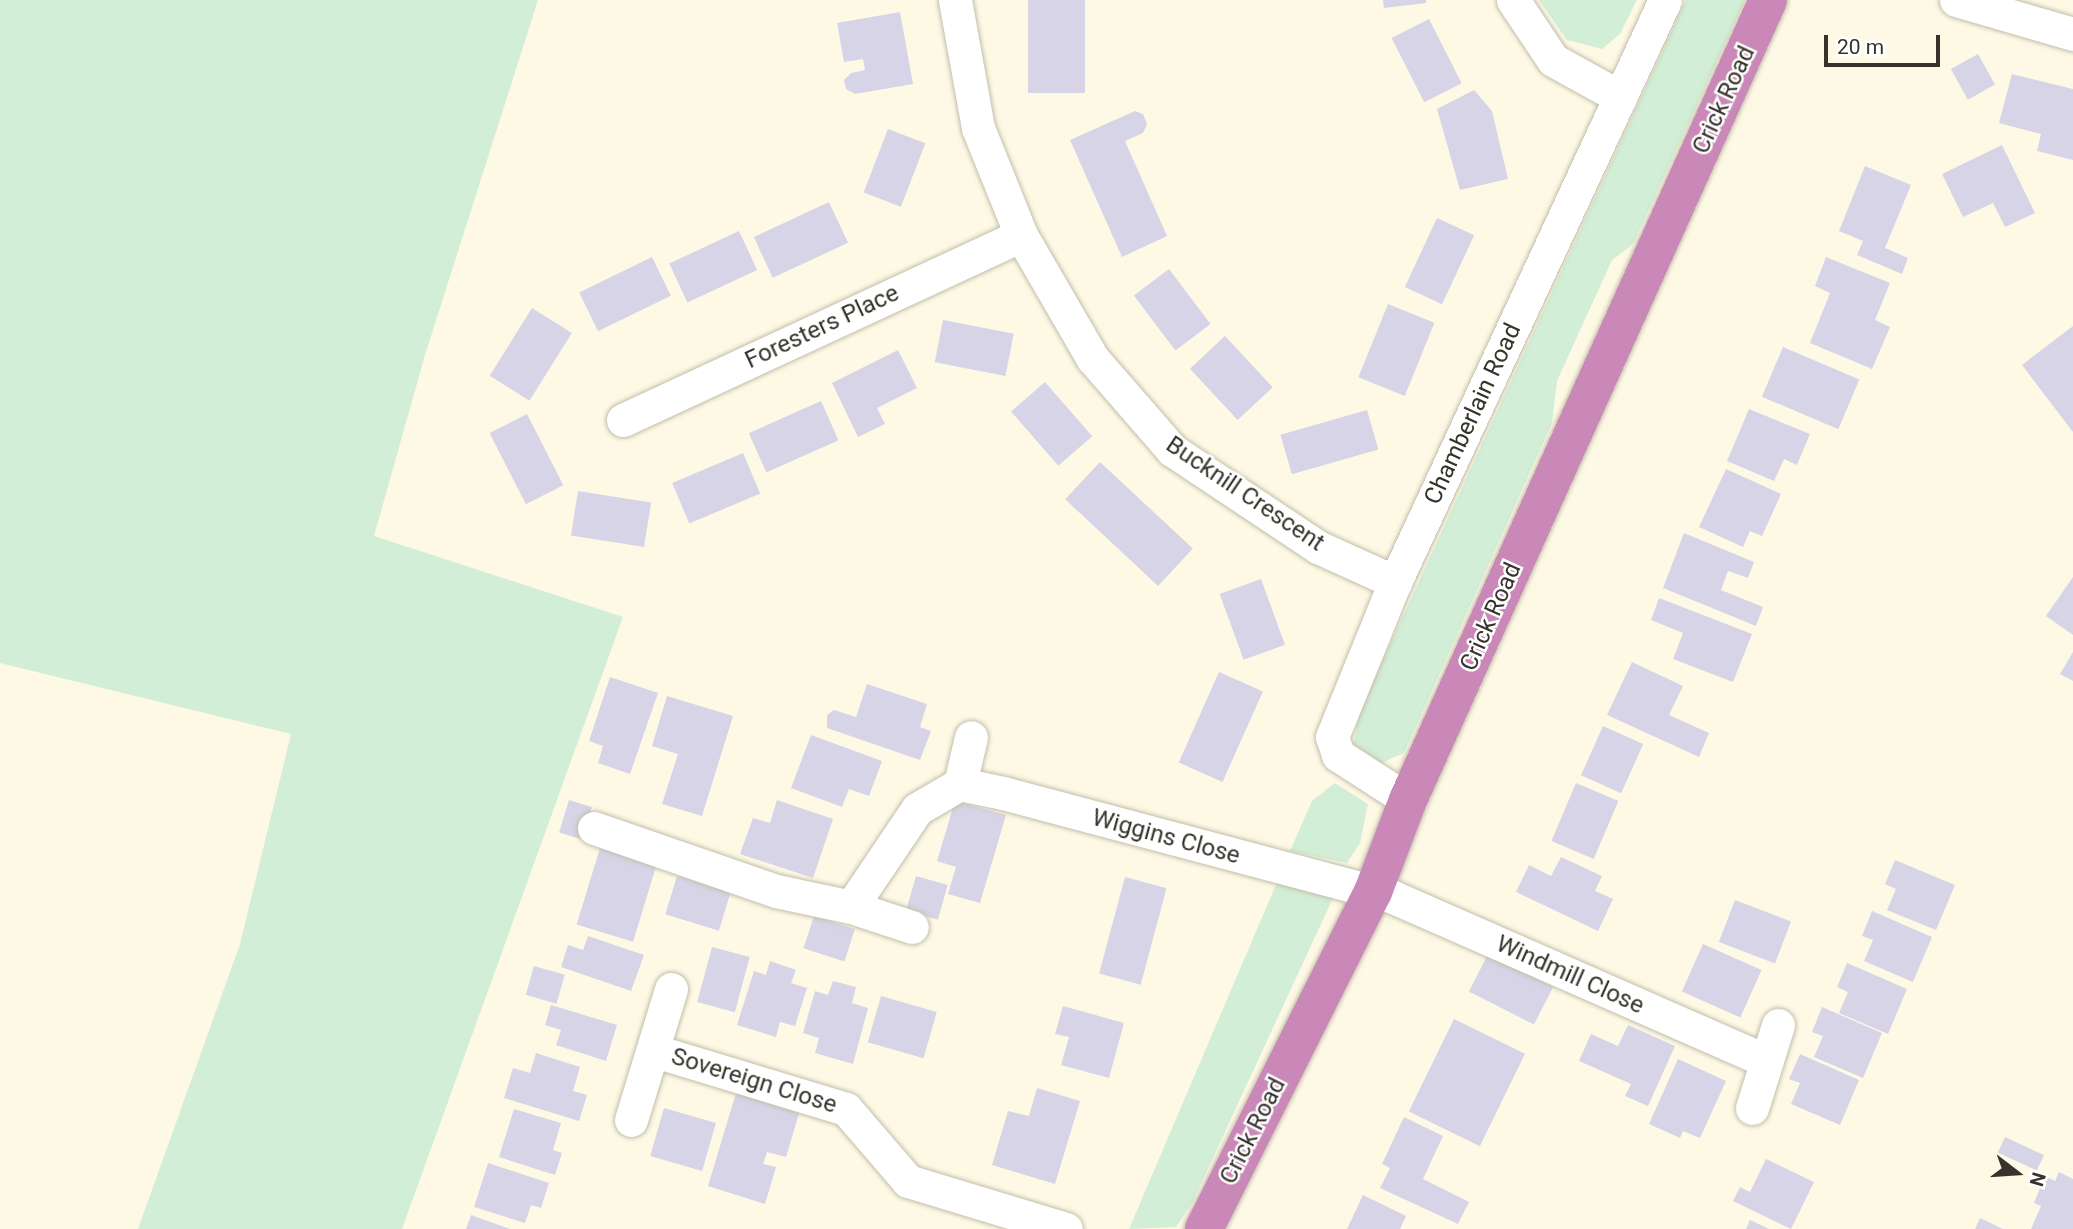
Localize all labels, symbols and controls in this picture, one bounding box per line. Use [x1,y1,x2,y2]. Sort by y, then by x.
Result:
scale bar [1828,21,1944,65]
text: 20 m [1837,35,1884,59]
street label: Crick Road [1687,42,1761,158]
street label: Foresters Place [741,279,903,375]
street label: Chamberlain Road [1418,319,1528,509]
street label: Bucknill Crescent [1160,430,1330,558]
street label: Crick Road [1454,558,1528,676]
street label: Wiggins Close [1089,803,1243,871]
street label: Windmill Close [1492,930,1648,1020]
street label: Sovereign Close [668,1042,840,1120]
street label: Crick Road [1214,1073,1292,1189]
north arrow [1982,1138,2052,1208]
text: N [2025,1170,2051,1189]

